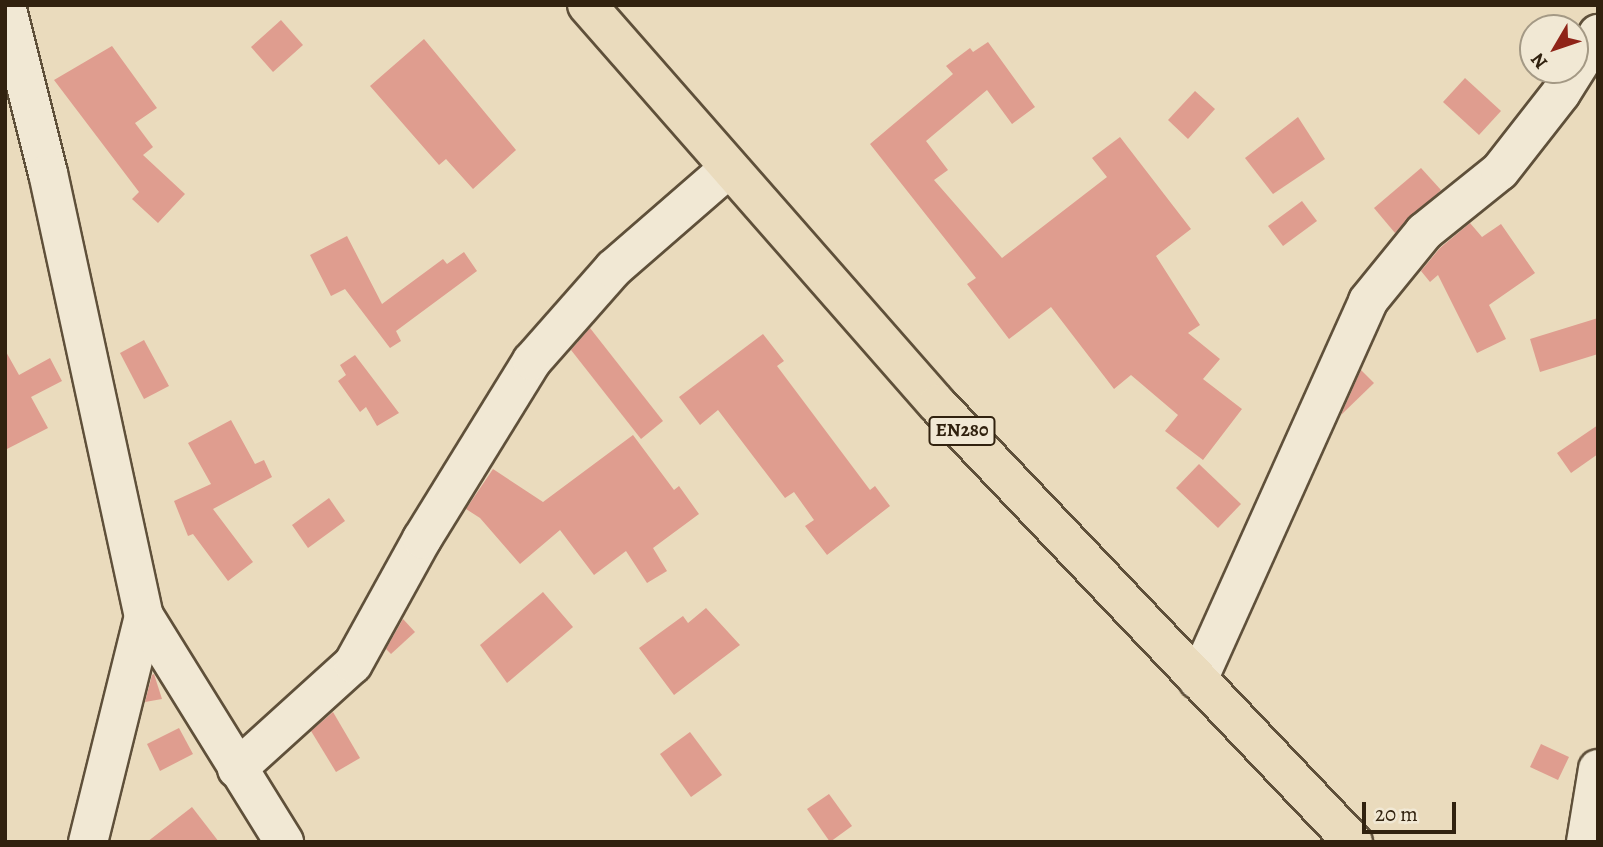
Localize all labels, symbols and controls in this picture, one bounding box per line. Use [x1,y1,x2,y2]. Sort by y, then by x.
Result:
north arrow [1519,14,1589,84]
text: N [1525,47,1554,75]
road number: EN280 [927,416,997,446]
scale bar [1365,788,1460,832]
text: 20 m [1375,800,1418,828]

